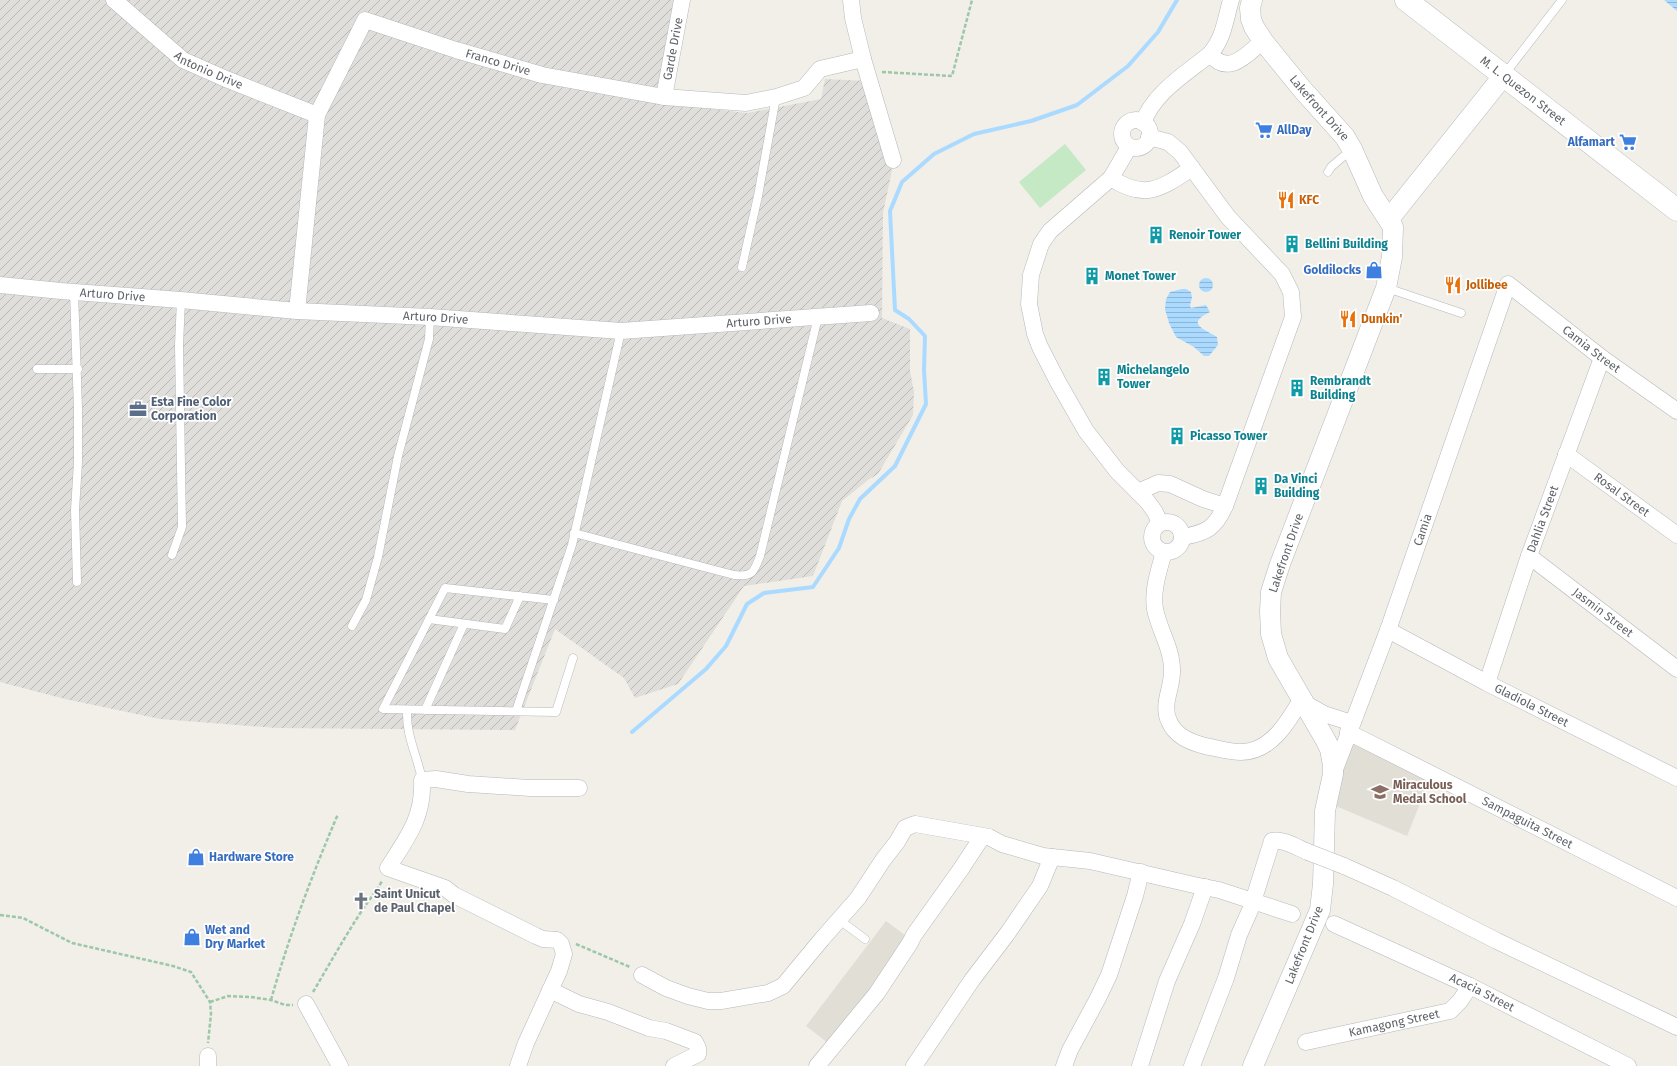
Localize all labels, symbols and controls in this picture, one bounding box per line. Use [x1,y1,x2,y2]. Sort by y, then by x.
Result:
street label: Garde Drive [660,16,686,81]
street label: Franco Drive [464,46,532,78]
street label: Antonio Drive [171,49,245,92]
street label: M. L. Quezon Street [1477,53,1569,129]
street label: Lakefront Drive [1287,72,1352,144]
supermarket icon: AllDay [1254,120,1274,140]
place label: AllDay [1276,123,1312,137]
supermarket icon: Alfamart [1618,132,1638,152]
place label: Alfamart [1567,135,1615,149]
restaurant icon: KFC [1276,190,1296,210]
place label: KFC [1299,193,1319,207]
building icon: Renoir Tower [1146,225,1166,245]
place label: Renoir Tower [1169,228,1241,242]
building icon: Bellini Building [1282,234,1302,254]
place label: Bellini Building [1305,237,1388,251]
shop icon: Goldilocks [1364,260,1384,280]
place label: Goldilocks [1304,263,1361,277]
building icon: Monet Tower [1082,266,1102,286]
place label: Monet Tower [1105,269,1176,283]
restaurant icon: Jollibee [1443,275,1463,295]
place label: Jollibee [1465,278,1508,292]
street label: Arturo Drive [79,285,146,304]
street label: Arturo Drive [403,309,469,327]
restaurant icon: Dunkin' [1338,309,1358,329]
street label: Arturo Drive [726,312,792,330]
place label: Dunkin' [1361,312,1402,326]
street label: Camia Street [1560,323,1624,376]
place label: Michelangelo Tower [1117,363,1190,391]
building icon: Michelangelo Tower [1094,367,1114,387]
place label: Rembrandt Building [1310,374,1371,402]
building icon: Rembrandt Building [1287,378,1307,398]
place label: Esta Fine Color Corporation [151,395,231,423]
office icon: Esta Fine Color Corporation [128,399,148,419]
building icon: Picasso Tower [1167,426,1187,446]
place label: Picasso Tower [1190,429,1267,443]
street label: Rosal Street [1591,470,1653,520]
place label: Da Vinci Building [1274,472,1320,500]
building icon: Da Vinci Building [1251,476,1271,496]
street label: Dahlia Street [1524,483,1562,555]
street label: Lakefront Drive [1266,512,1306,594]
street label: Camia [1411,512,1435,548]
street label: Jasmin Street [1570,585,1636,640]
street label: Gladiola Street [1492,681,1571,730]
place label: Miraculous Medal School [1393,778,1467,806]
school or university icon: Miraculous Medal School [1370,782,1390,802]
street label: Sampaguita Street [1480,794,1576,852]
shop icon: Hardware Store [186,847,206,867]
place label: Hardware Store [209,850,294,864]
place label: Saint Unicut de Paul Chapel [374,887,455,915]
church icon: Saint Unicut de Paul Chapel [351,891,371,911]
street label: Lakefront Drive [1282,904,1326,986]
place label: Wet and Dry Market [205,923,266,951]
shop icon: Wet and Dry Market [182,927,202,947]
street label: Acacia Street [1447,971,1517,1015]
street label: Kamagong Street [1347,1006,1441,1040]

